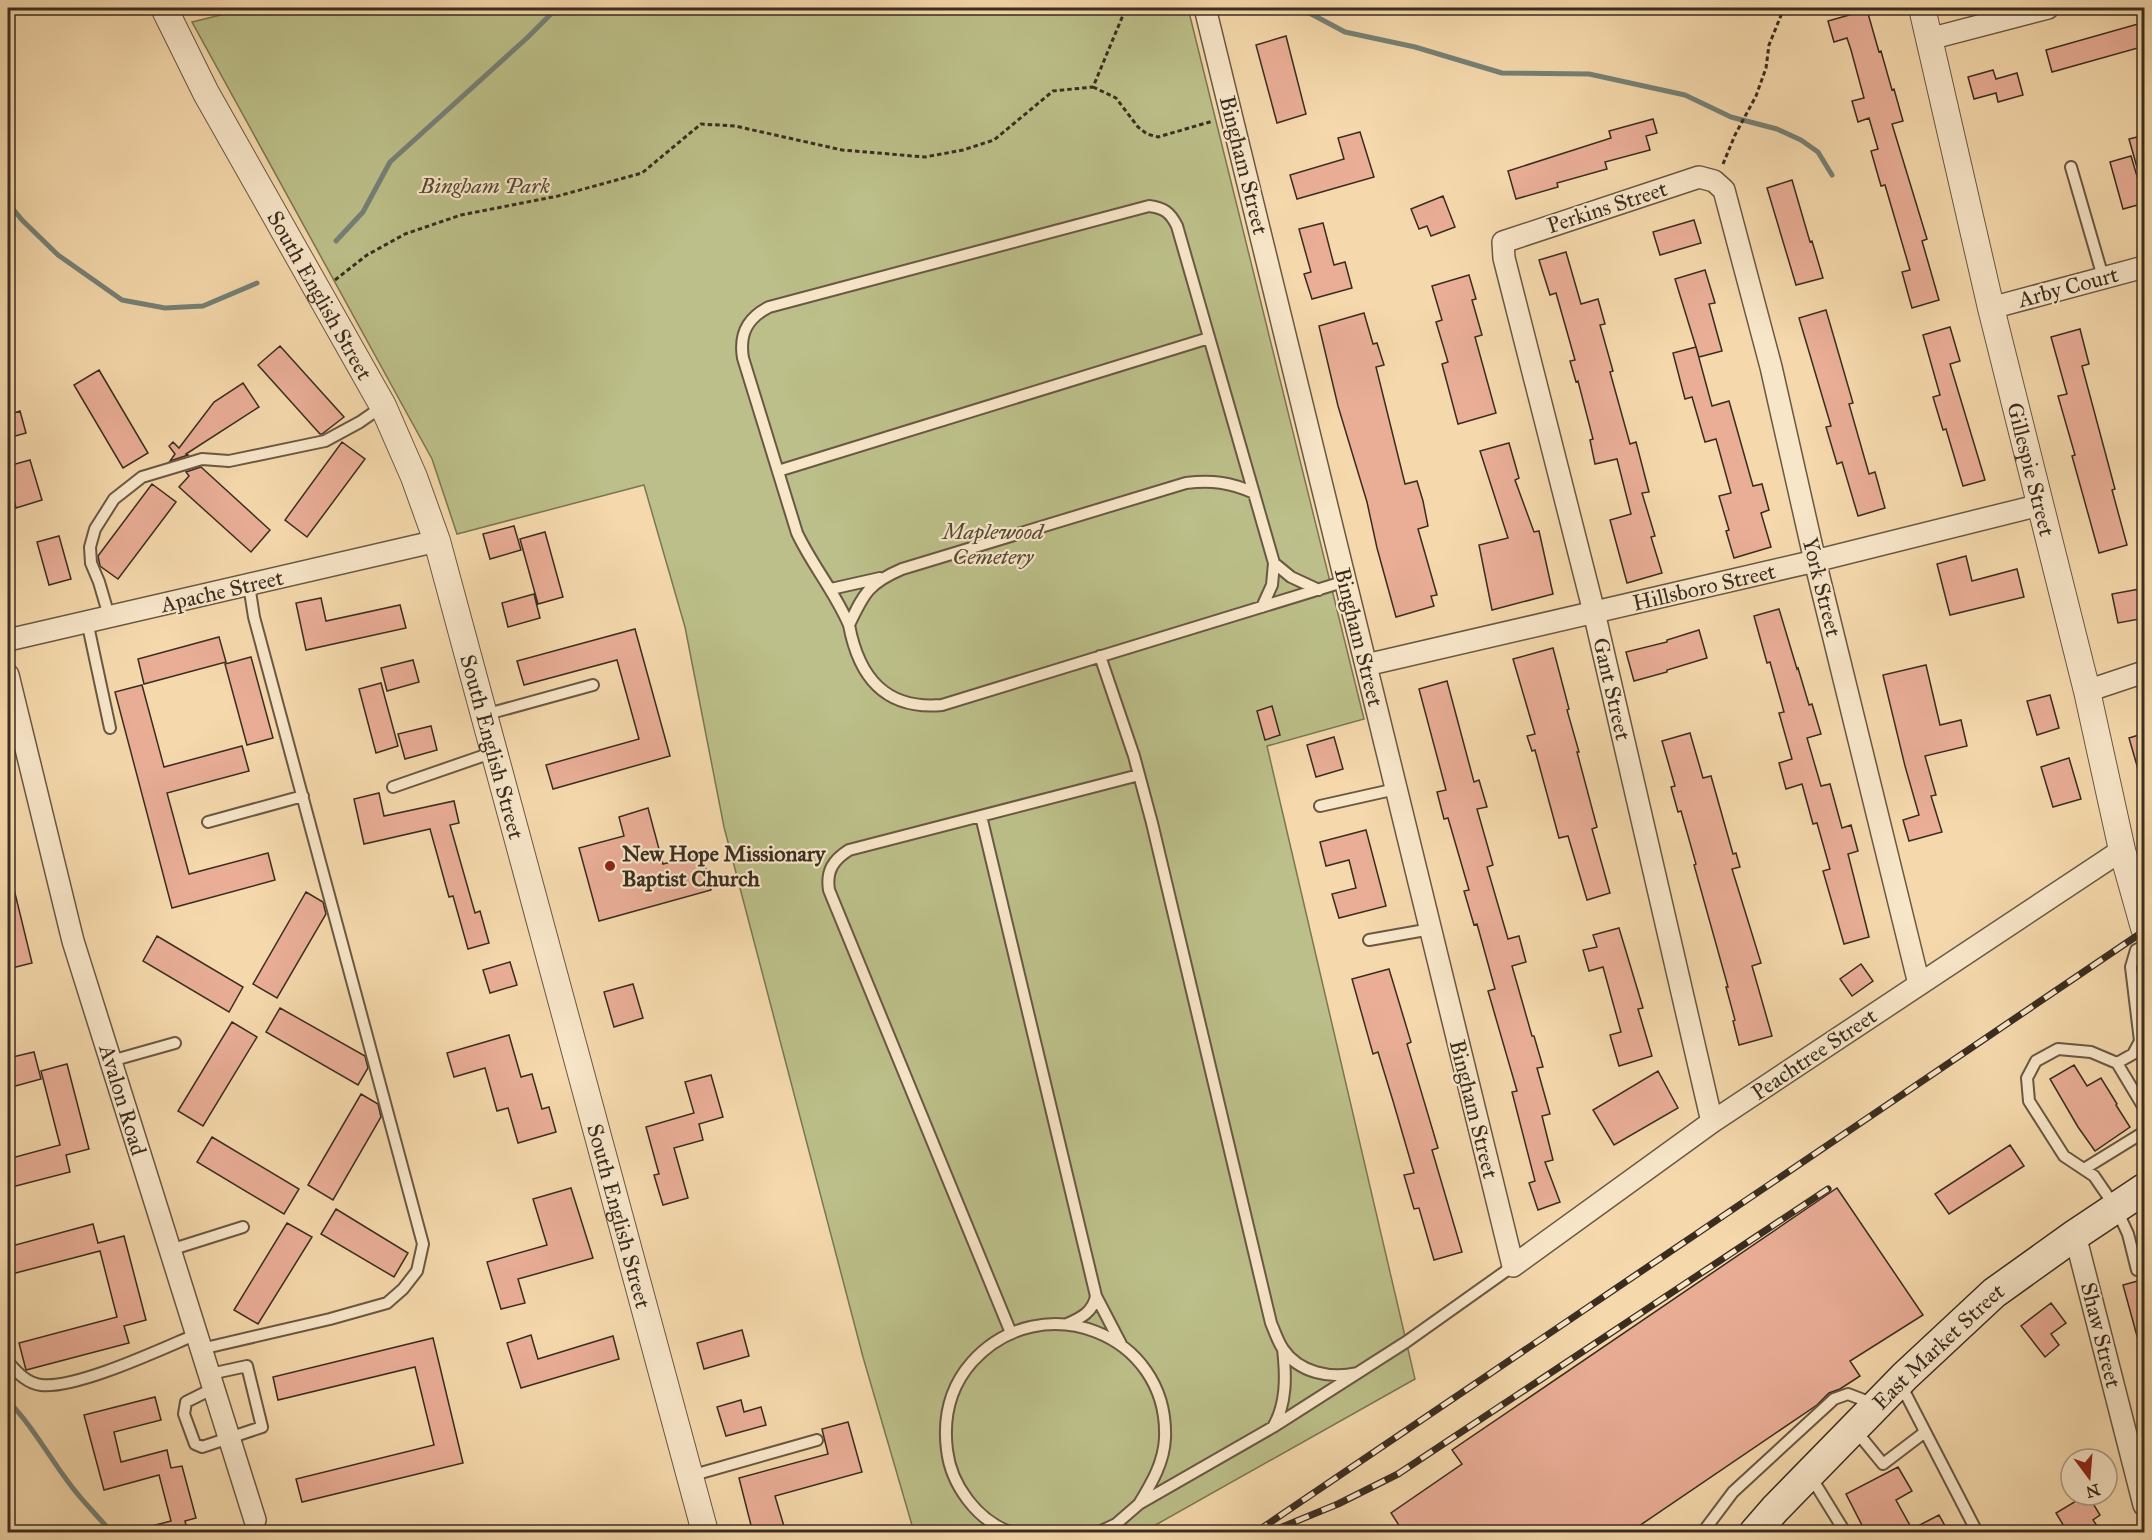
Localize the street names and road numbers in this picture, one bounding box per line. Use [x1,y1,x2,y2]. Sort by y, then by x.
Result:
street label: Bingham Street [1214,93,1274,237]
street label: Perkins Street [1543,175,1671,239]
street label: South English Street [262,206,379,385]
street label: Arby Court [2014,261,2121,314]
street label: Gillespie Street [2002,400,2061,539]
street label: York Street [1797,535,1847,640]
street label: Hillsboro Street [1630,557,1778,617]
street label: Apache Street [157,564,286,618]
street label: Bingham Street [1329,565,1389,709]
street label: Gant Street [1587,635,1637,743]
street label: South English Street [455,651,531,842]
street label: Peachtree Street [1746,1002,1882,1106]
street label: Bingham Street [1444,1037,1504,1181]
street label: Avalon Road [93,1040,153,1159]
street label: South English Street [582,1121,657,1311]
street label: East Market Street [1866,1277,2009,1415]
street label: Shaw Street [2075,1279,2127,1391]

